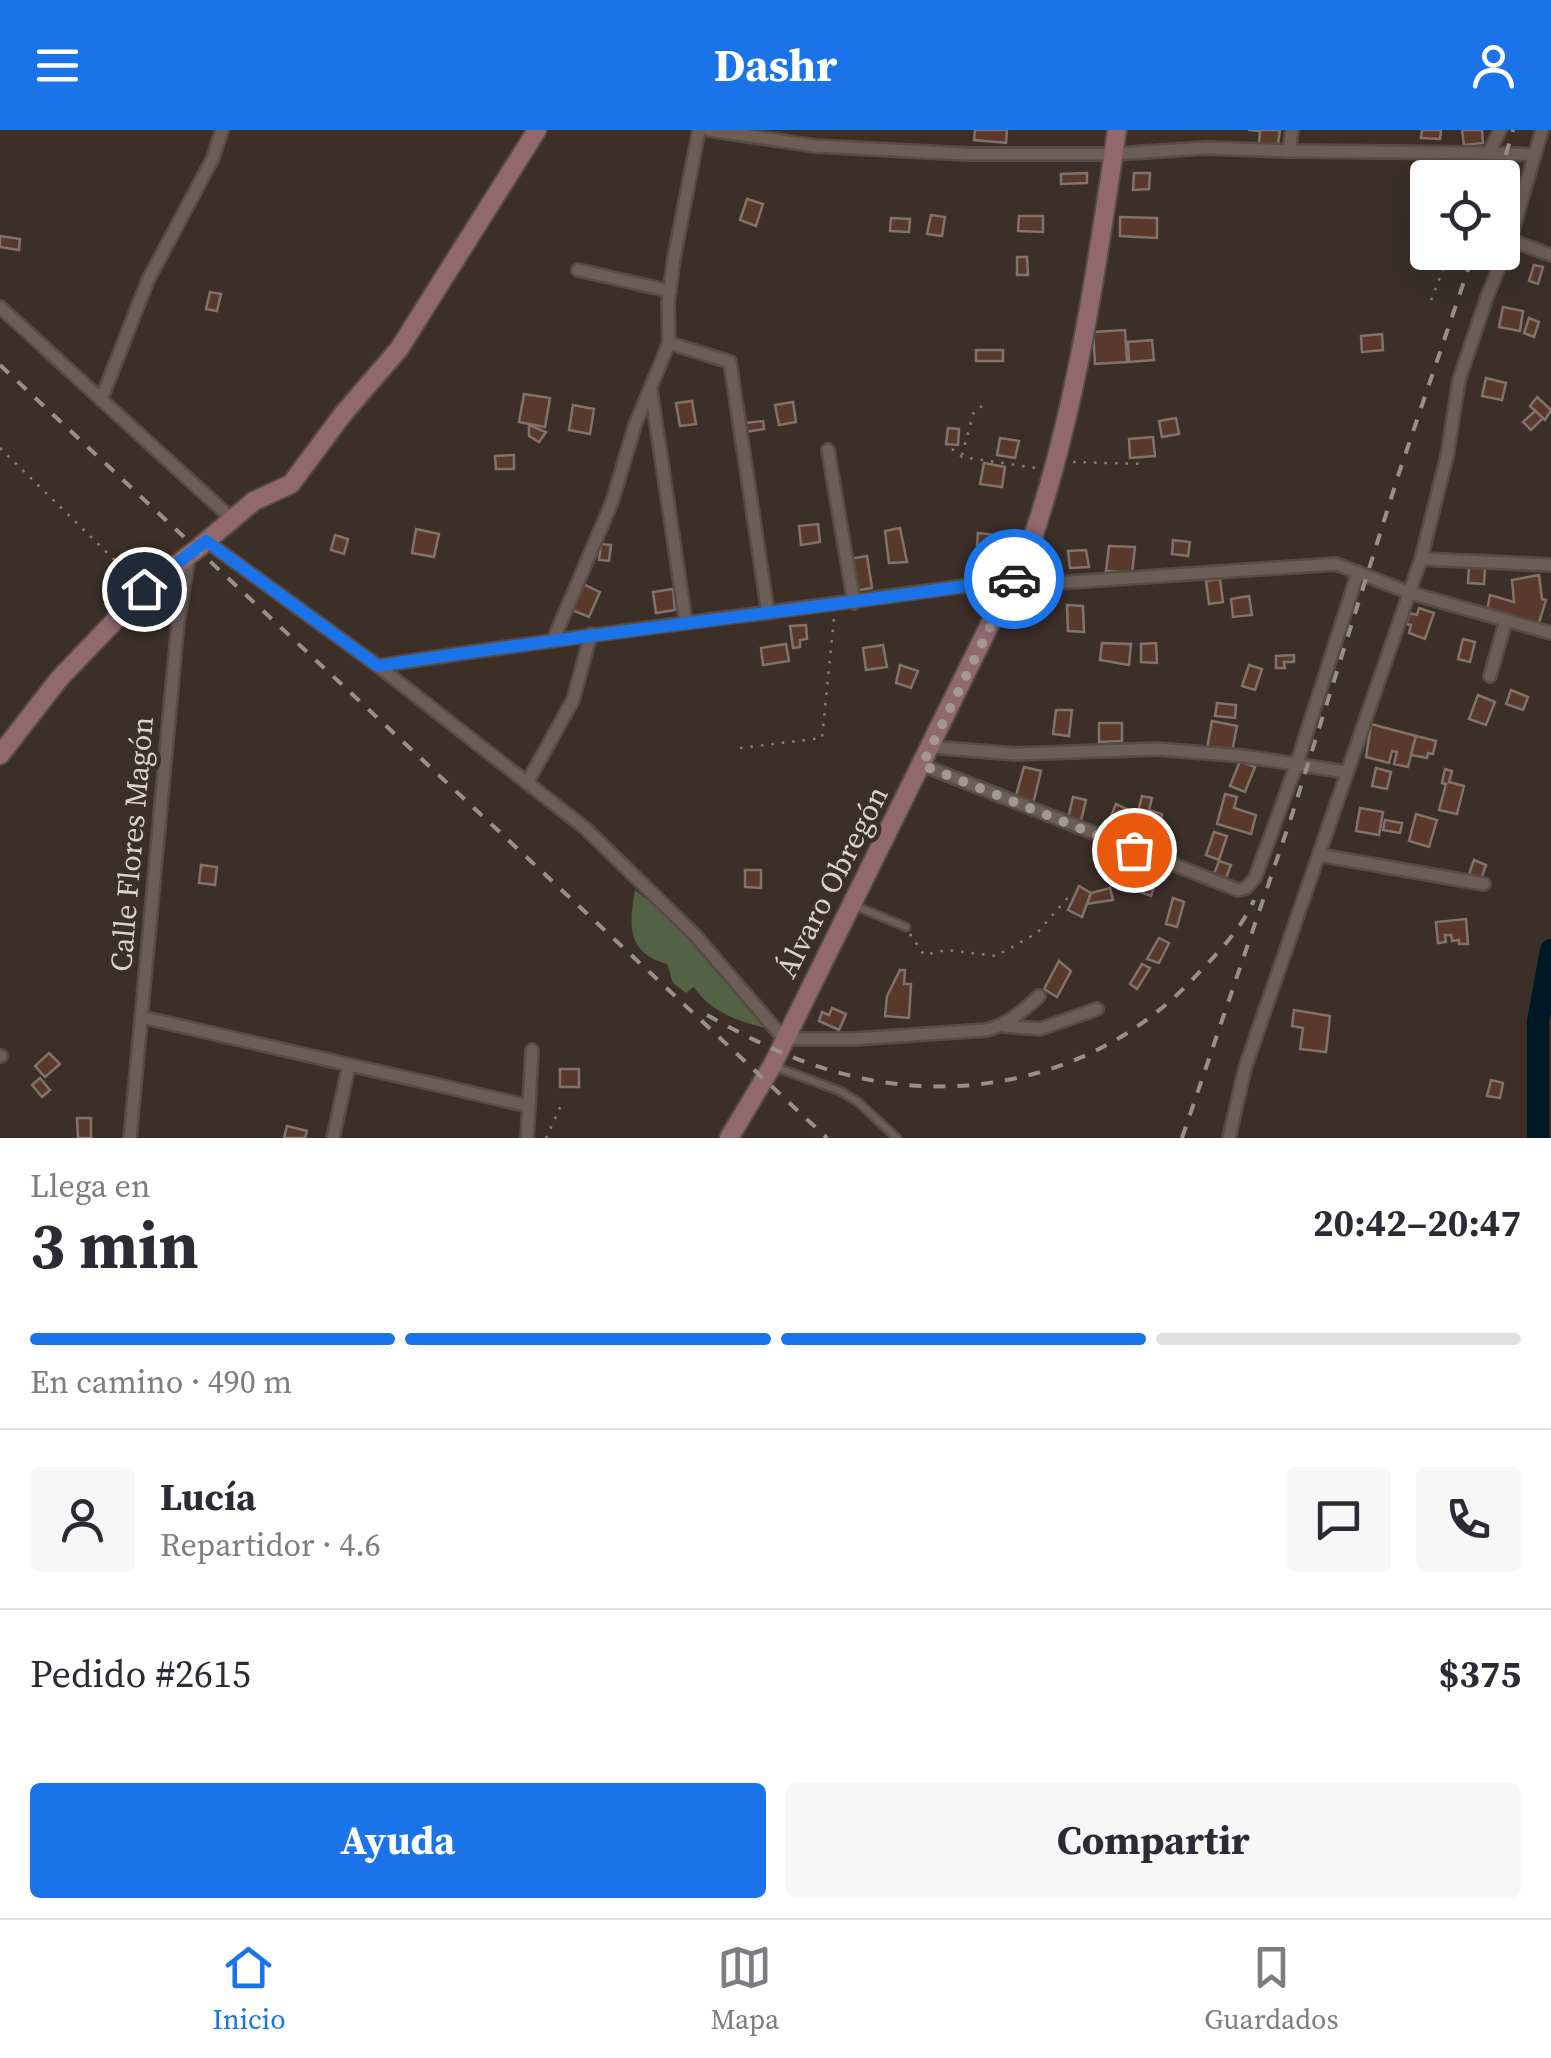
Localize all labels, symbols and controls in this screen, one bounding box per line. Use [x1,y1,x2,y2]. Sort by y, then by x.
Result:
text: Dashr [714,34,837,96]
icon: menu [30,38,85,93]
icon: person [1466,38,1521,93]
map controls [1410,160,1520,270]
button: locate [1410,160,1520,270]
courier [964,529,1064,629]
pin [102,547,187,632]
icon: car [987,552,1042,607]
icon: home [117,562,172,617]
street label: Calle Flores Magón [100,715,163,973]
street label: Álvaro Obregón [766,779,898,985]
pin [1092,808,1177,893]
icon: bag [1107,823,1162,878]
text: Llega en [30,1164,150,1208]
text: 20:42–20:47 [1313,1197,1521,1249]
text: 3 min [30,1201,199,1290]
text: En camino · 490 m [30,1360,292,1404]
button: person [30,1467,135,1572]
button: chat [1286,1467,1391,1572]
button: phone [1416,1467,1521,1572]
text: Lucía [160,1471,256,1523]
text: Repartidor · 4.6 [160,1523,381,1567]
text: Pedido #2615 [30,1648,251,1700]
text: $375 [1439,1648,1521,1700]
button: Ayuda [30,1783,766,1898]
button: Compartir [786,1783,1521,1898]
tab: Inicio [212,1940,286,2038]
tab: Mapa [710,1940,779,2038]
tab: Guardados [1204,1940,1339,2038]

